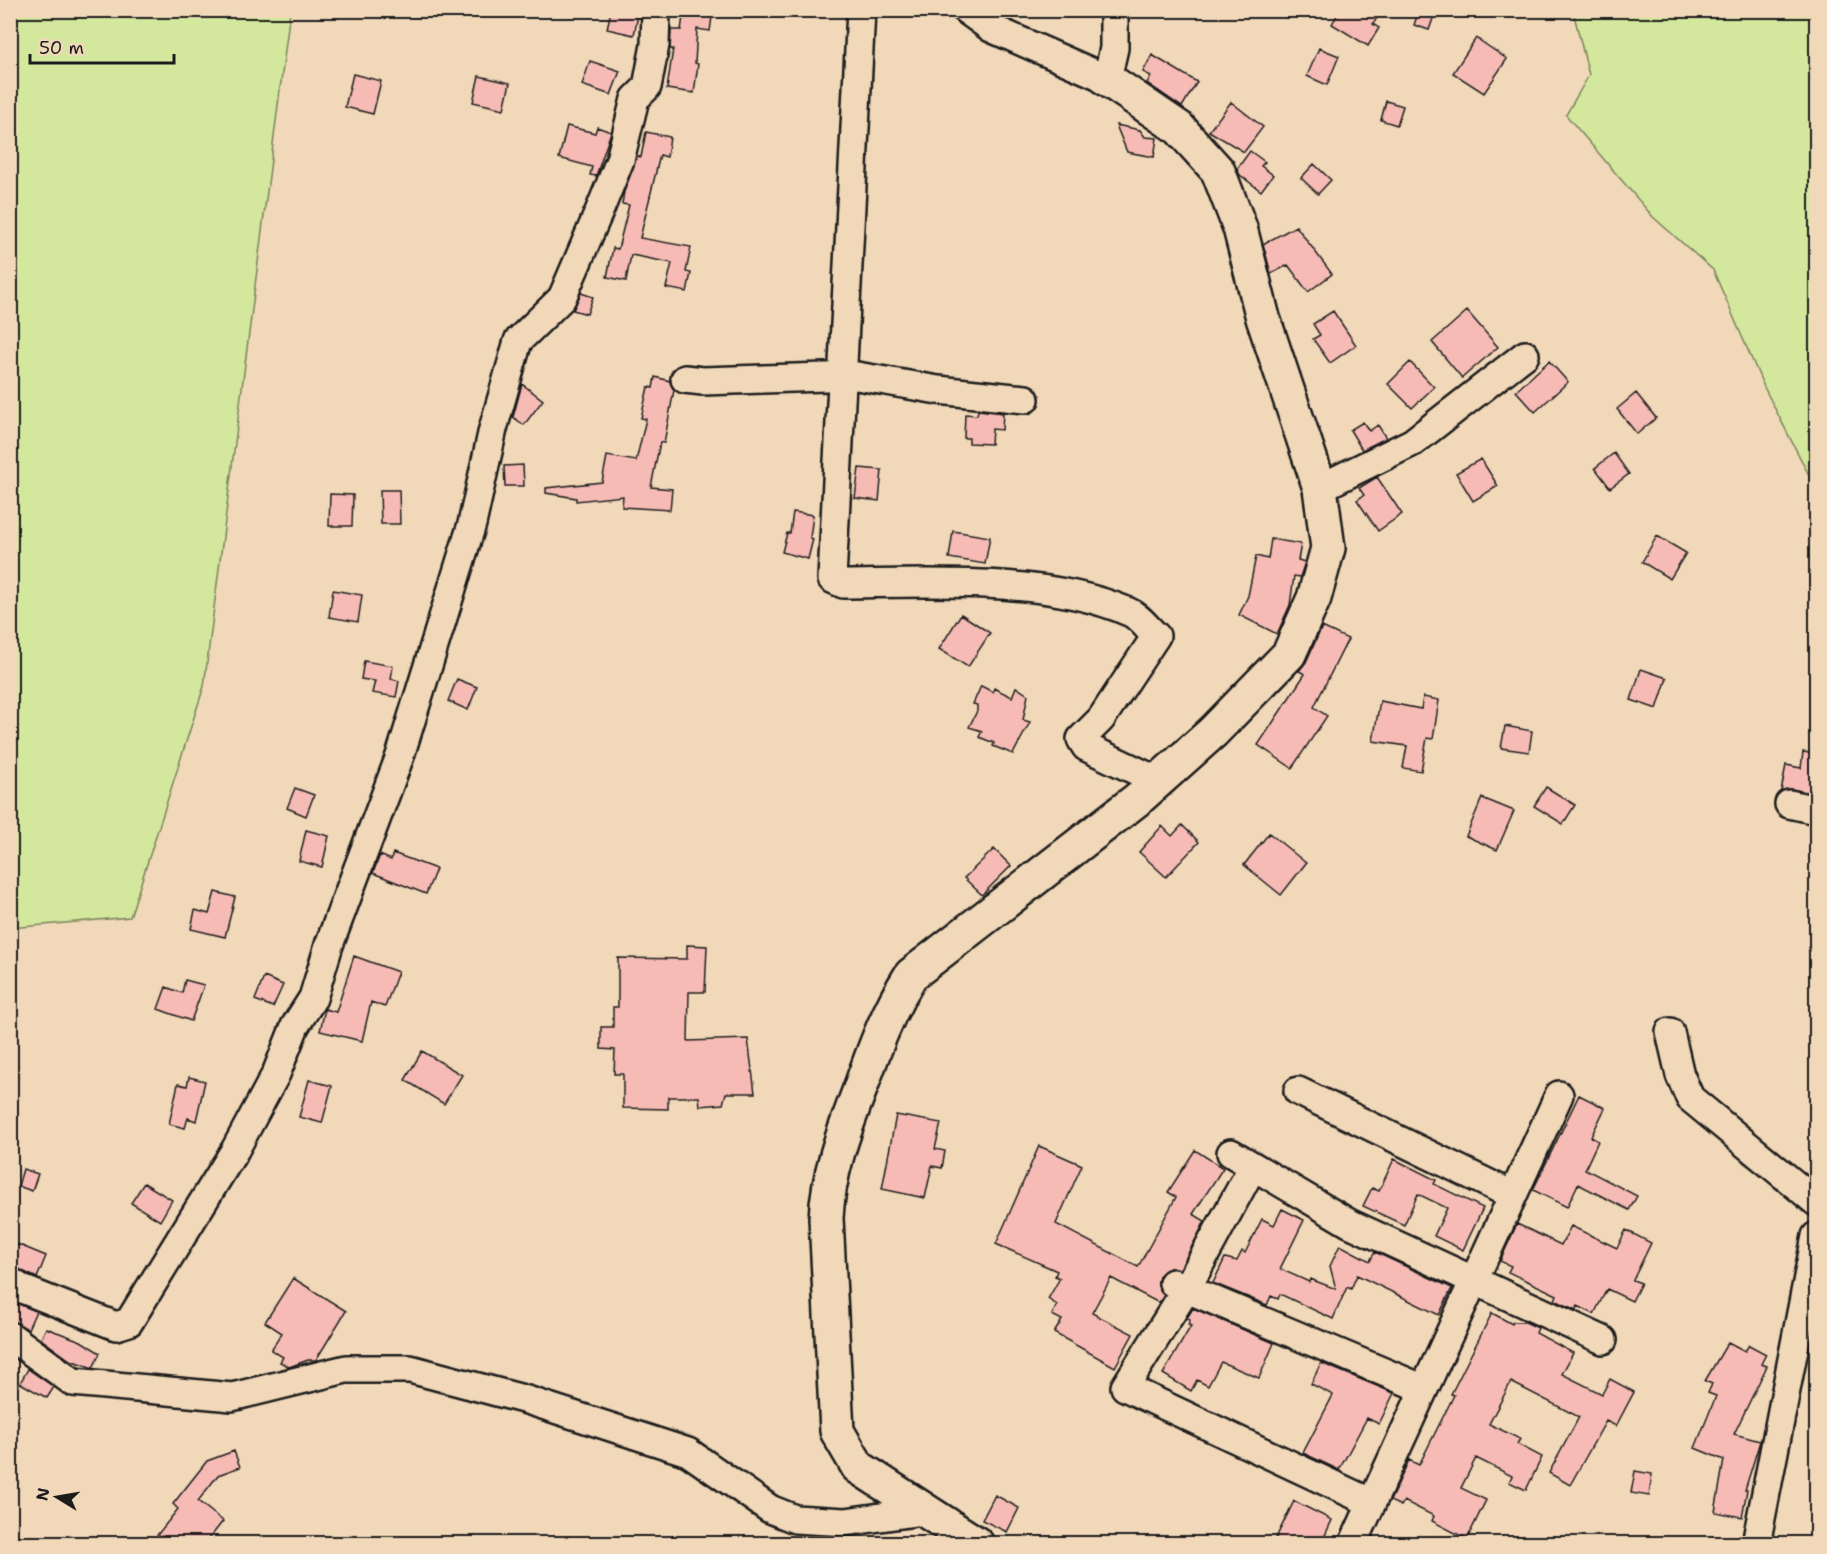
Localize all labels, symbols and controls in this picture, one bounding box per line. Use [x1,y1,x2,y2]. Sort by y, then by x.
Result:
scale bar [30,27,174,65]
text: 50 m [39,36,84,60]
north arrow [27,1467,87,1527]
text: N [31,1486,54,1502]

